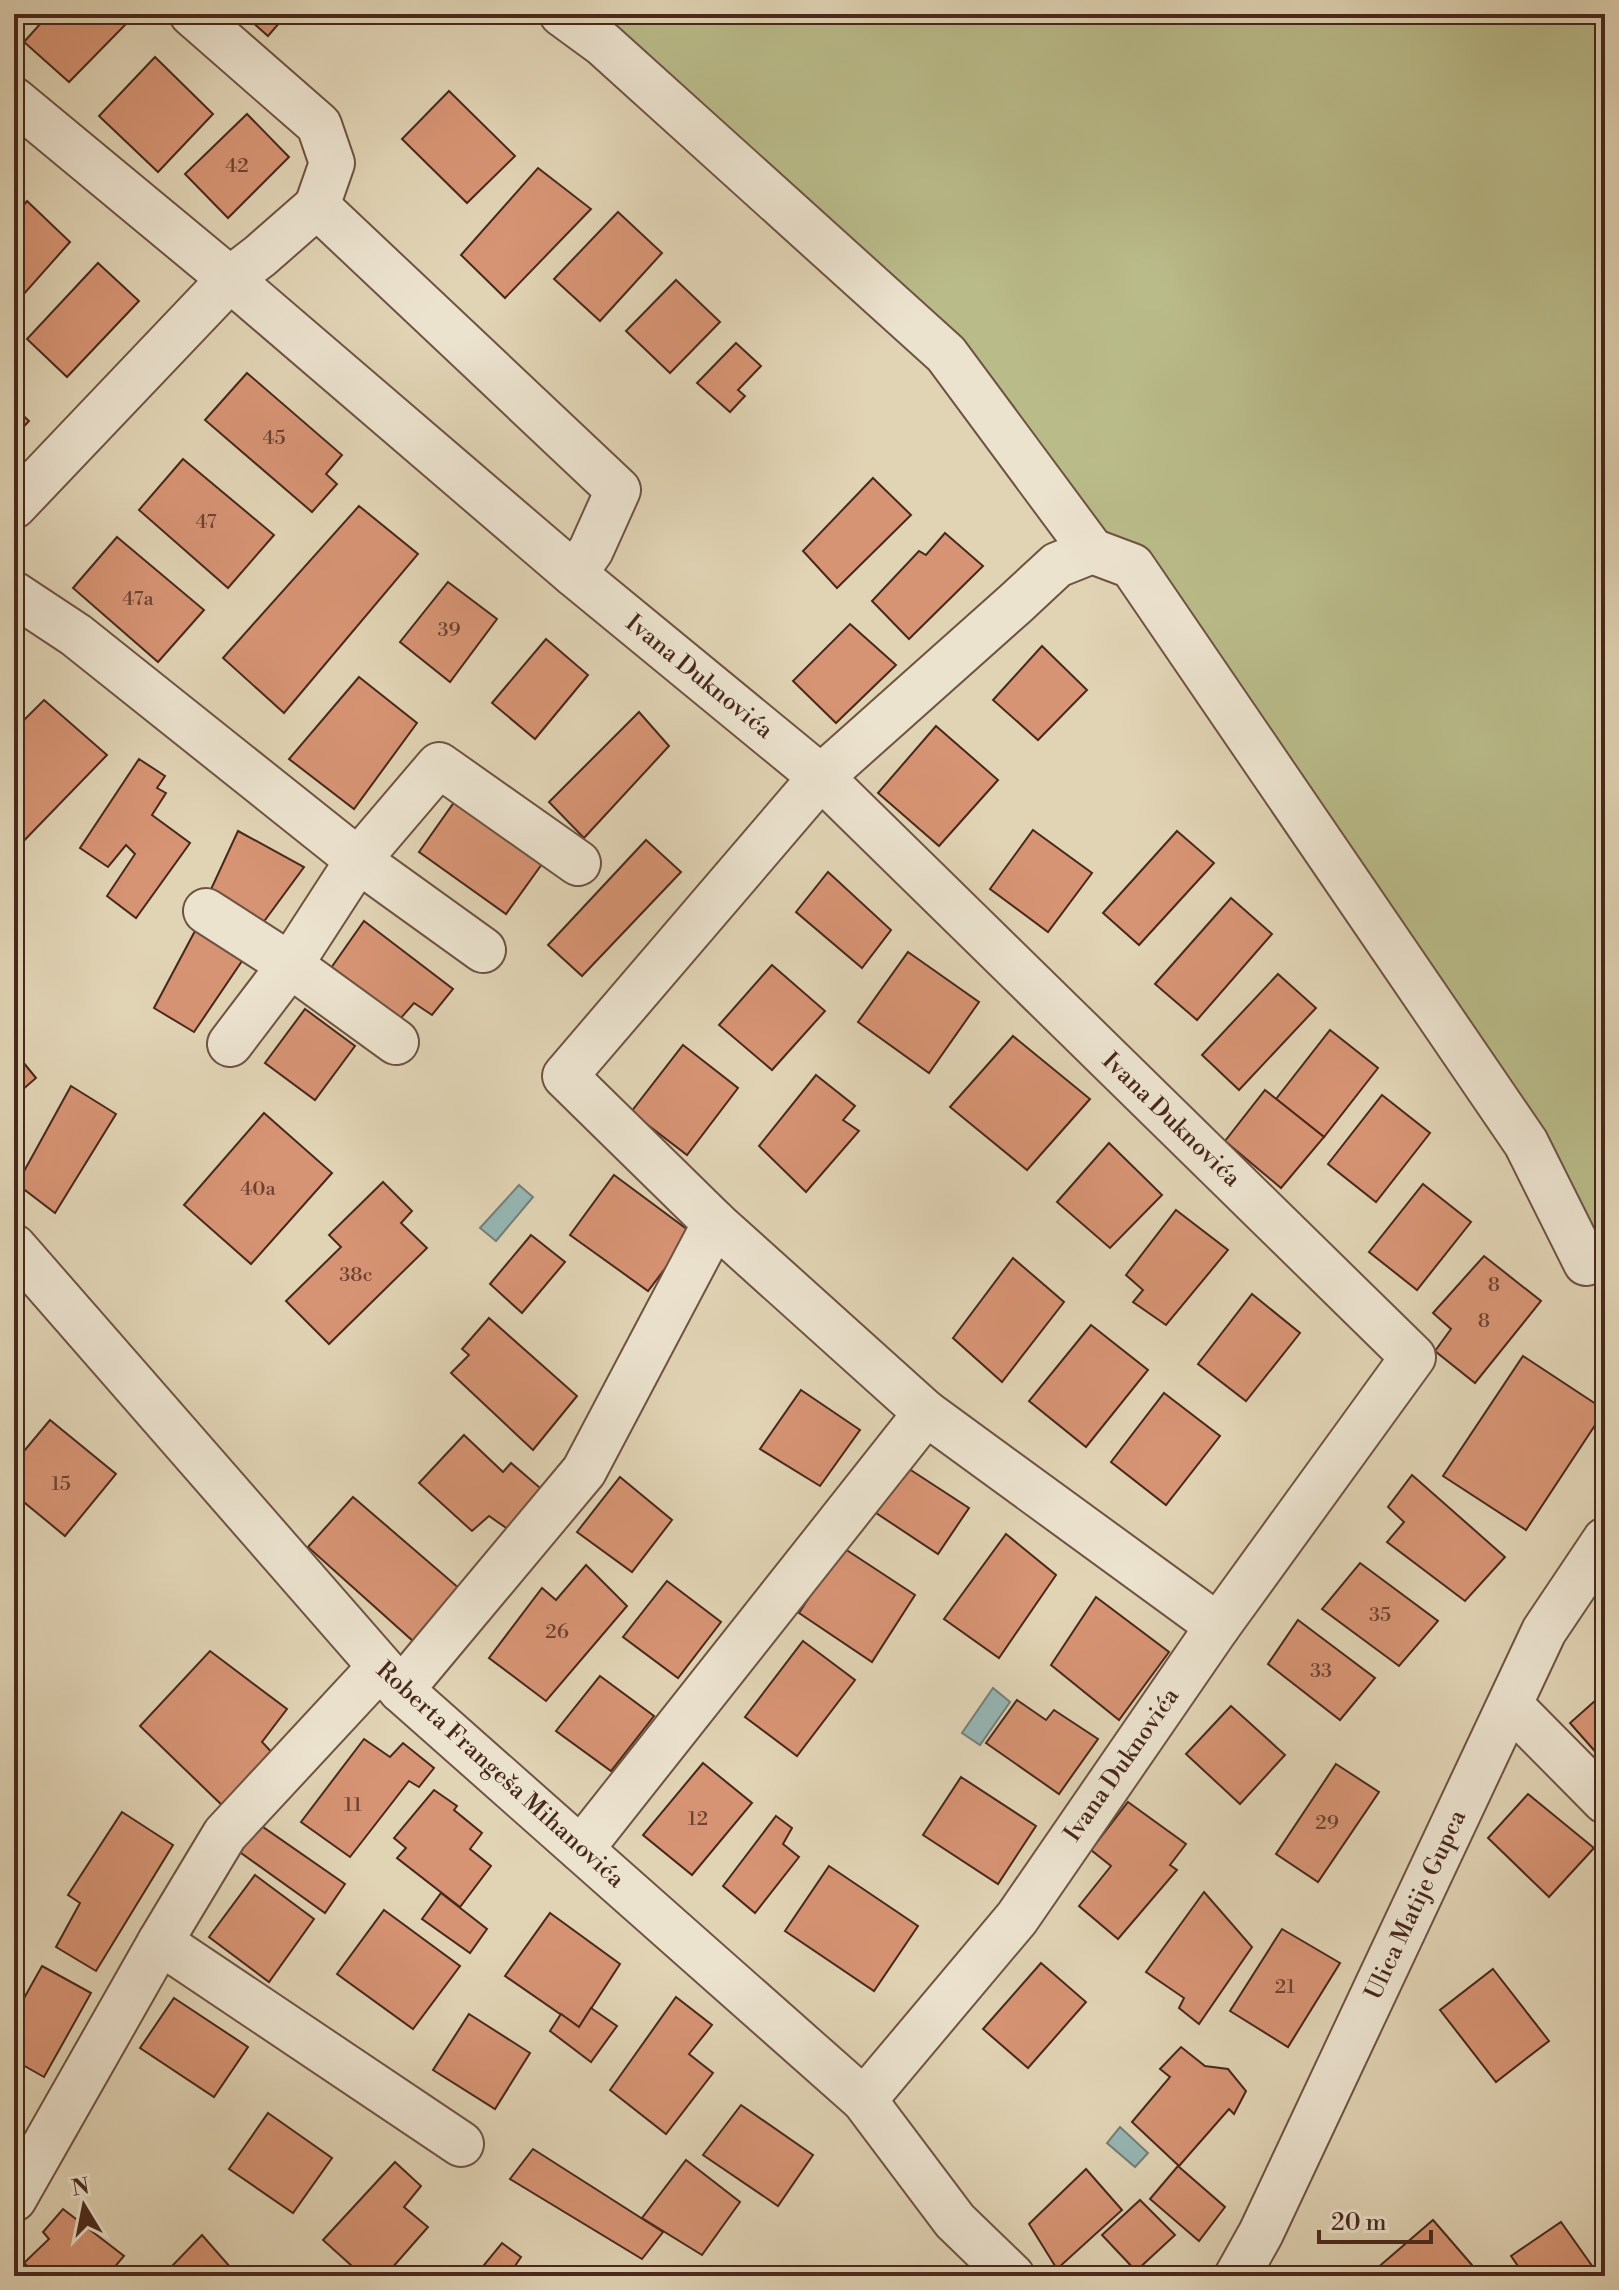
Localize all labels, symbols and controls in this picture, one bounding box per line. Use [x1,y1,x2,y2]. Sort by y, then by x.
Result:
house number: 42 [225,154,249,179]
house number: 45 [263,426,285,451]
house number: 47 [195,510,217,535]
house number: 47a [122,587,155,612]
street label: Ivana Duknovića [619,608,779,746]
house number: 39 [437,618,461,643]
street label: Ivana Duknovića [1096,1046,1247,1194]
house number: 40a [240,1177,277,1202]
house number: 38c [339,1263,373,1288]
house number: 8 [1488,1273,1500,1298]
house number: 8 [1478,1309,1490,1334]
house number: 15 [51,1472,71,1497]
house number: 35 [1369,1603,1391,1628]
house number: 26 [545,1620,569,1645]
street label: Roberta Frangeša Mihanovića [370,1656,631,1895]
house number: 33 [1310,1659,1332,1684]
street label: Ivana Duknovića [1058,1682,1187,1848]
house number: 11 [344,1793,362,1818]
street label: Ulica Matije Gupca [1359,1805,1473,2005]
house number: 12 [688,1807,708,1832]
house number: 29 [1315,1811,1339,1836]
house number: 21 [1275,1975,1296,2000]
north arrow [44,2166,124,2246]
text: N [70,2173,92,2203]
scale bar [1319,2194,1431,2244]
text: 20 m [1331,2208,1387,2238]

